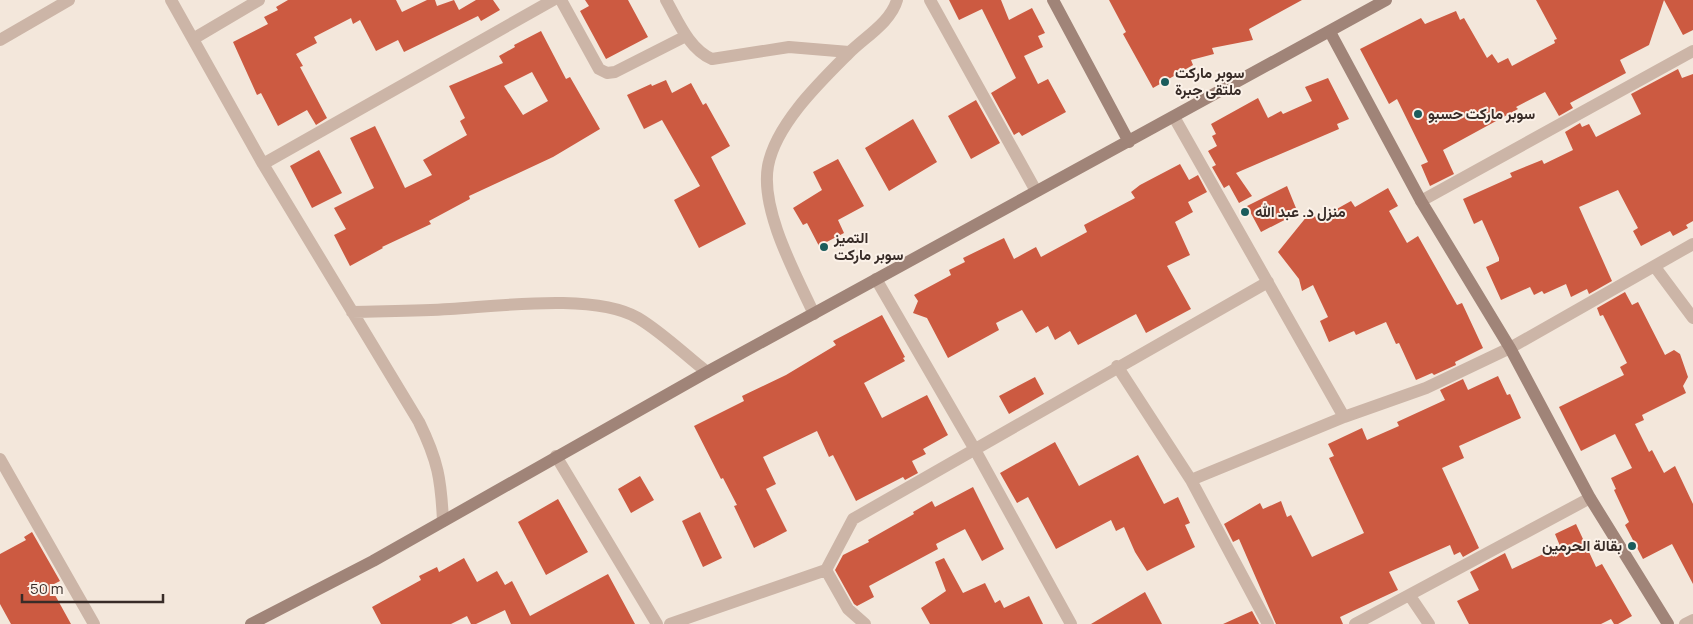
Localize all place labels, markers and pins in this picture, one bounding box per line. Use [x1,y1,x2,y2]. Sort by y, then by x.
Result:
place label: سوبر ماركت ملتقى جبرة [1175,62,1244,100]
marker: سوبر ماركت ملتقى جبرة [1159,76,1171,88]
place label: سوبر ماركت حسبو [1428,103,1535,124]
marker: سوبر ماركت حسبو [1412,108,1424,120]
place label: منزل د. عبد الله [1255,201,1346,222]
marker: منزل د. عبد الله [1239,206,1251,218]
place label: التميز سوبر ماركت [833,227,903,265]
marker: التميز سوبر ماركت [818,241,830,253]
place label: بقالة الحرمين [1542,535,1622,556]
marker: بقالة الحرمين [1626,540,1638,552]

